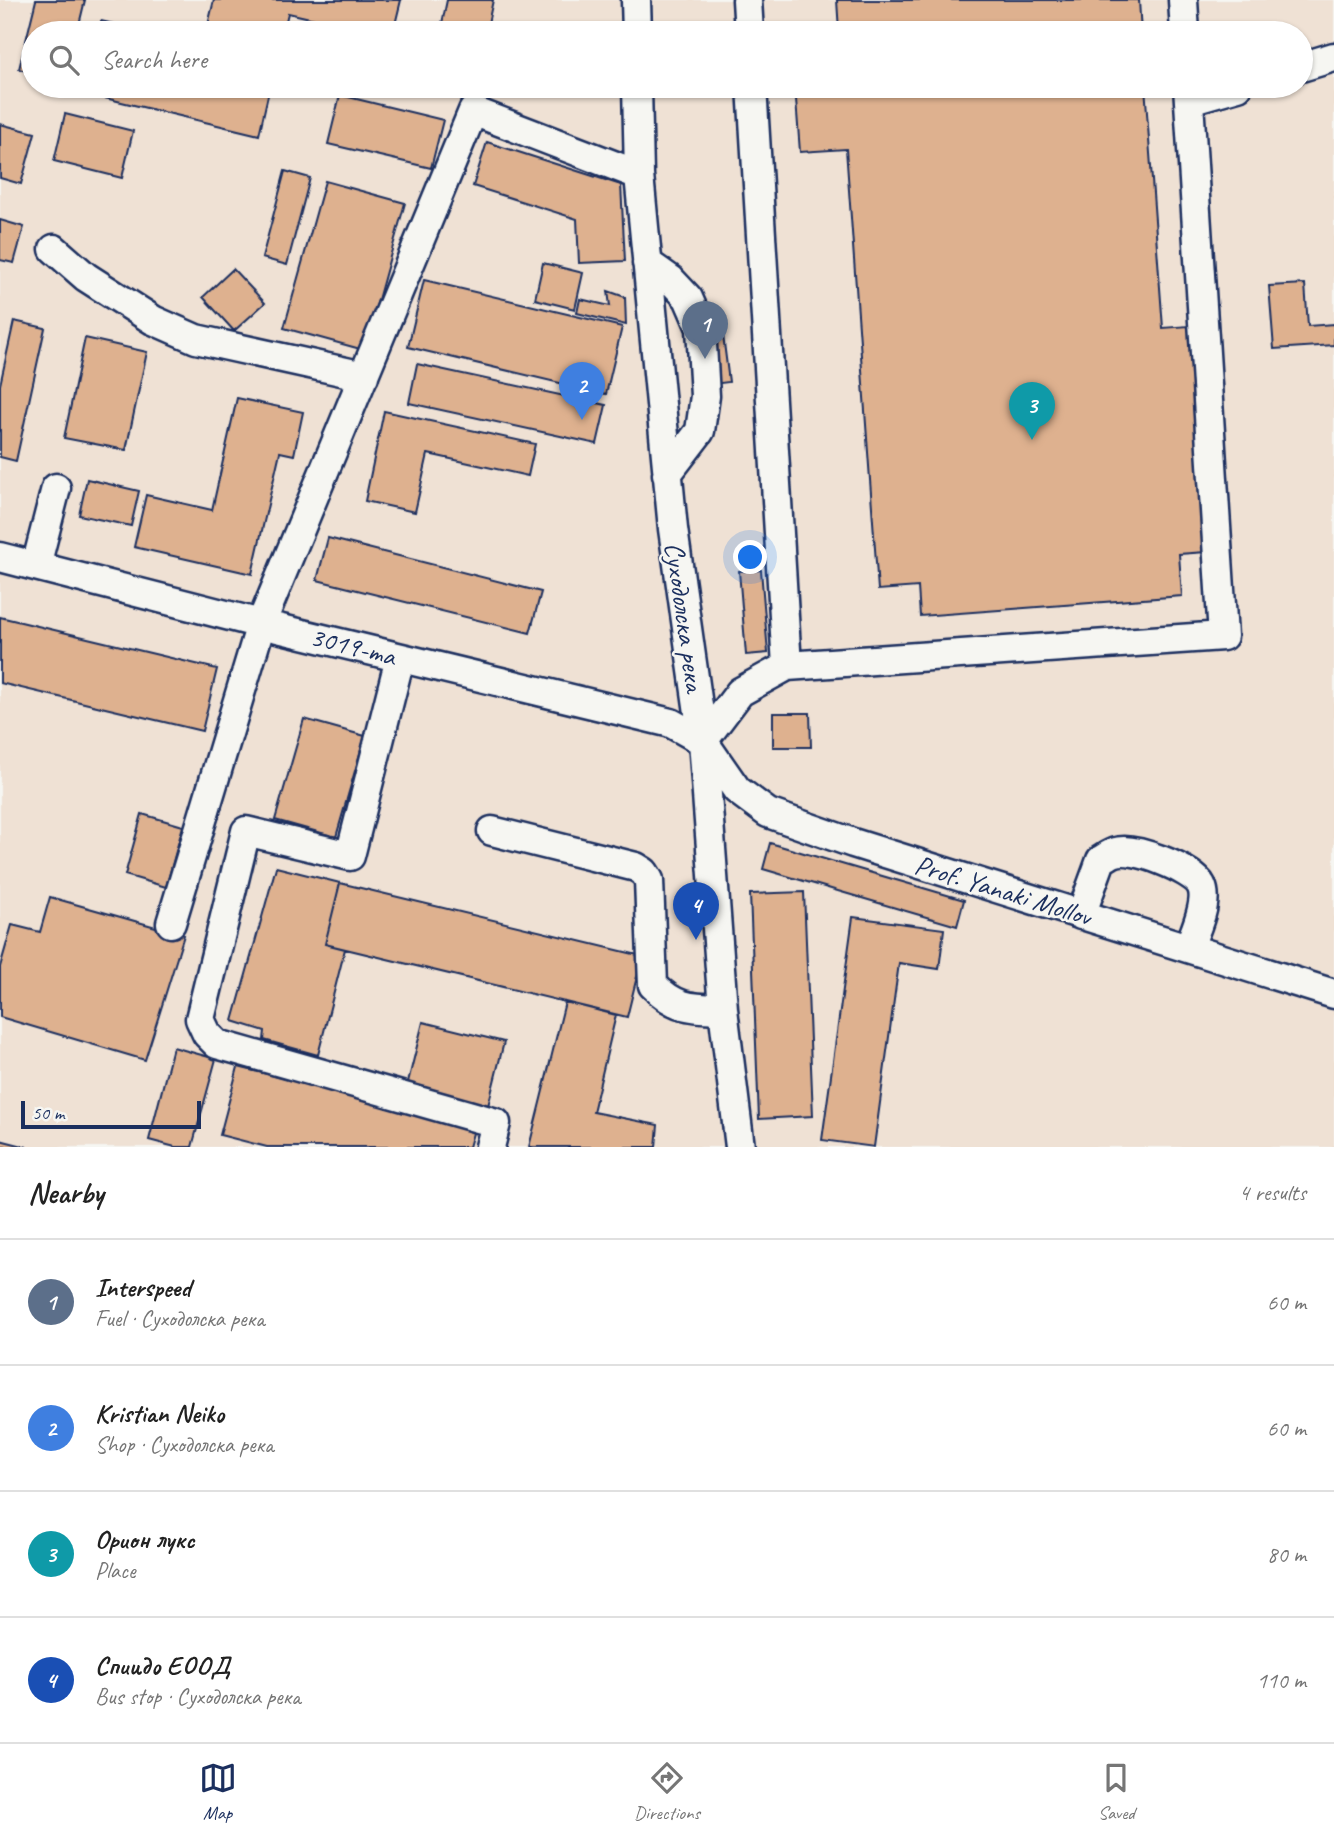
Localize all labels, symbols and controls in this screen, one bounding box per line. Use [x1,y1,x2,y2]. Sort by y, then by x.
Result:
search box [21,21,1313,98]
icon: search [45,41,83,79]
text: Search here [101,43,207,76]
pin: 1 [682,301,728,359]
pin: 2 [559,362,605,420]
pin: 3 [1009,382,1055,440]
street label: Суходолска река [657,540,713,697]
your location [733,540,767,574]
street label: 3019-та [307,619,401,674]
street label: Prof. Yanaki Mollov [911,847,1098,934]
pin: 4 [673,882,719,940]
scale bar [21,1098,201,1130]
text: 50 m [32,1101,64,1125]
text: Nearby [28,1174,104,1212]
text: 4 results [1239,1178,1306,1207]
text: Interspeed [95,1271,191,1304]
text: 1 [46,1288,56,1317]
text: 60 m [1267,1288,1306,1317]
text: Fuel · Суходолска река [95,1304,264,1333]
text: Kristian Neiko [95,1397,224,1430]
text: 2 [46,1414,56,1443]
text: 60 m [1267,1414,1306,1443]
text: Shop · Суходолска река [95,1430,273,1459]
text: Орион лукс [95,1523,194,1556]
text: 3 [46,1540,56,1569]
text: 80 m [1267,1540,1306,1569]
text: Place [95,1556,135,1585]
text: Спиидо ЕООД [95,1649,230,1682]
text: 4 [46,1666,56,1695]
text: 110 m [1257,1666,1306,1695]
text: Bus stop · Суходолска река [95,1682,300,1711]
tab: Map [199,1759,237,1825]
tab: Directions [634,1759,700,1825]
tab: Saved [1097,1759,1135,1825]

